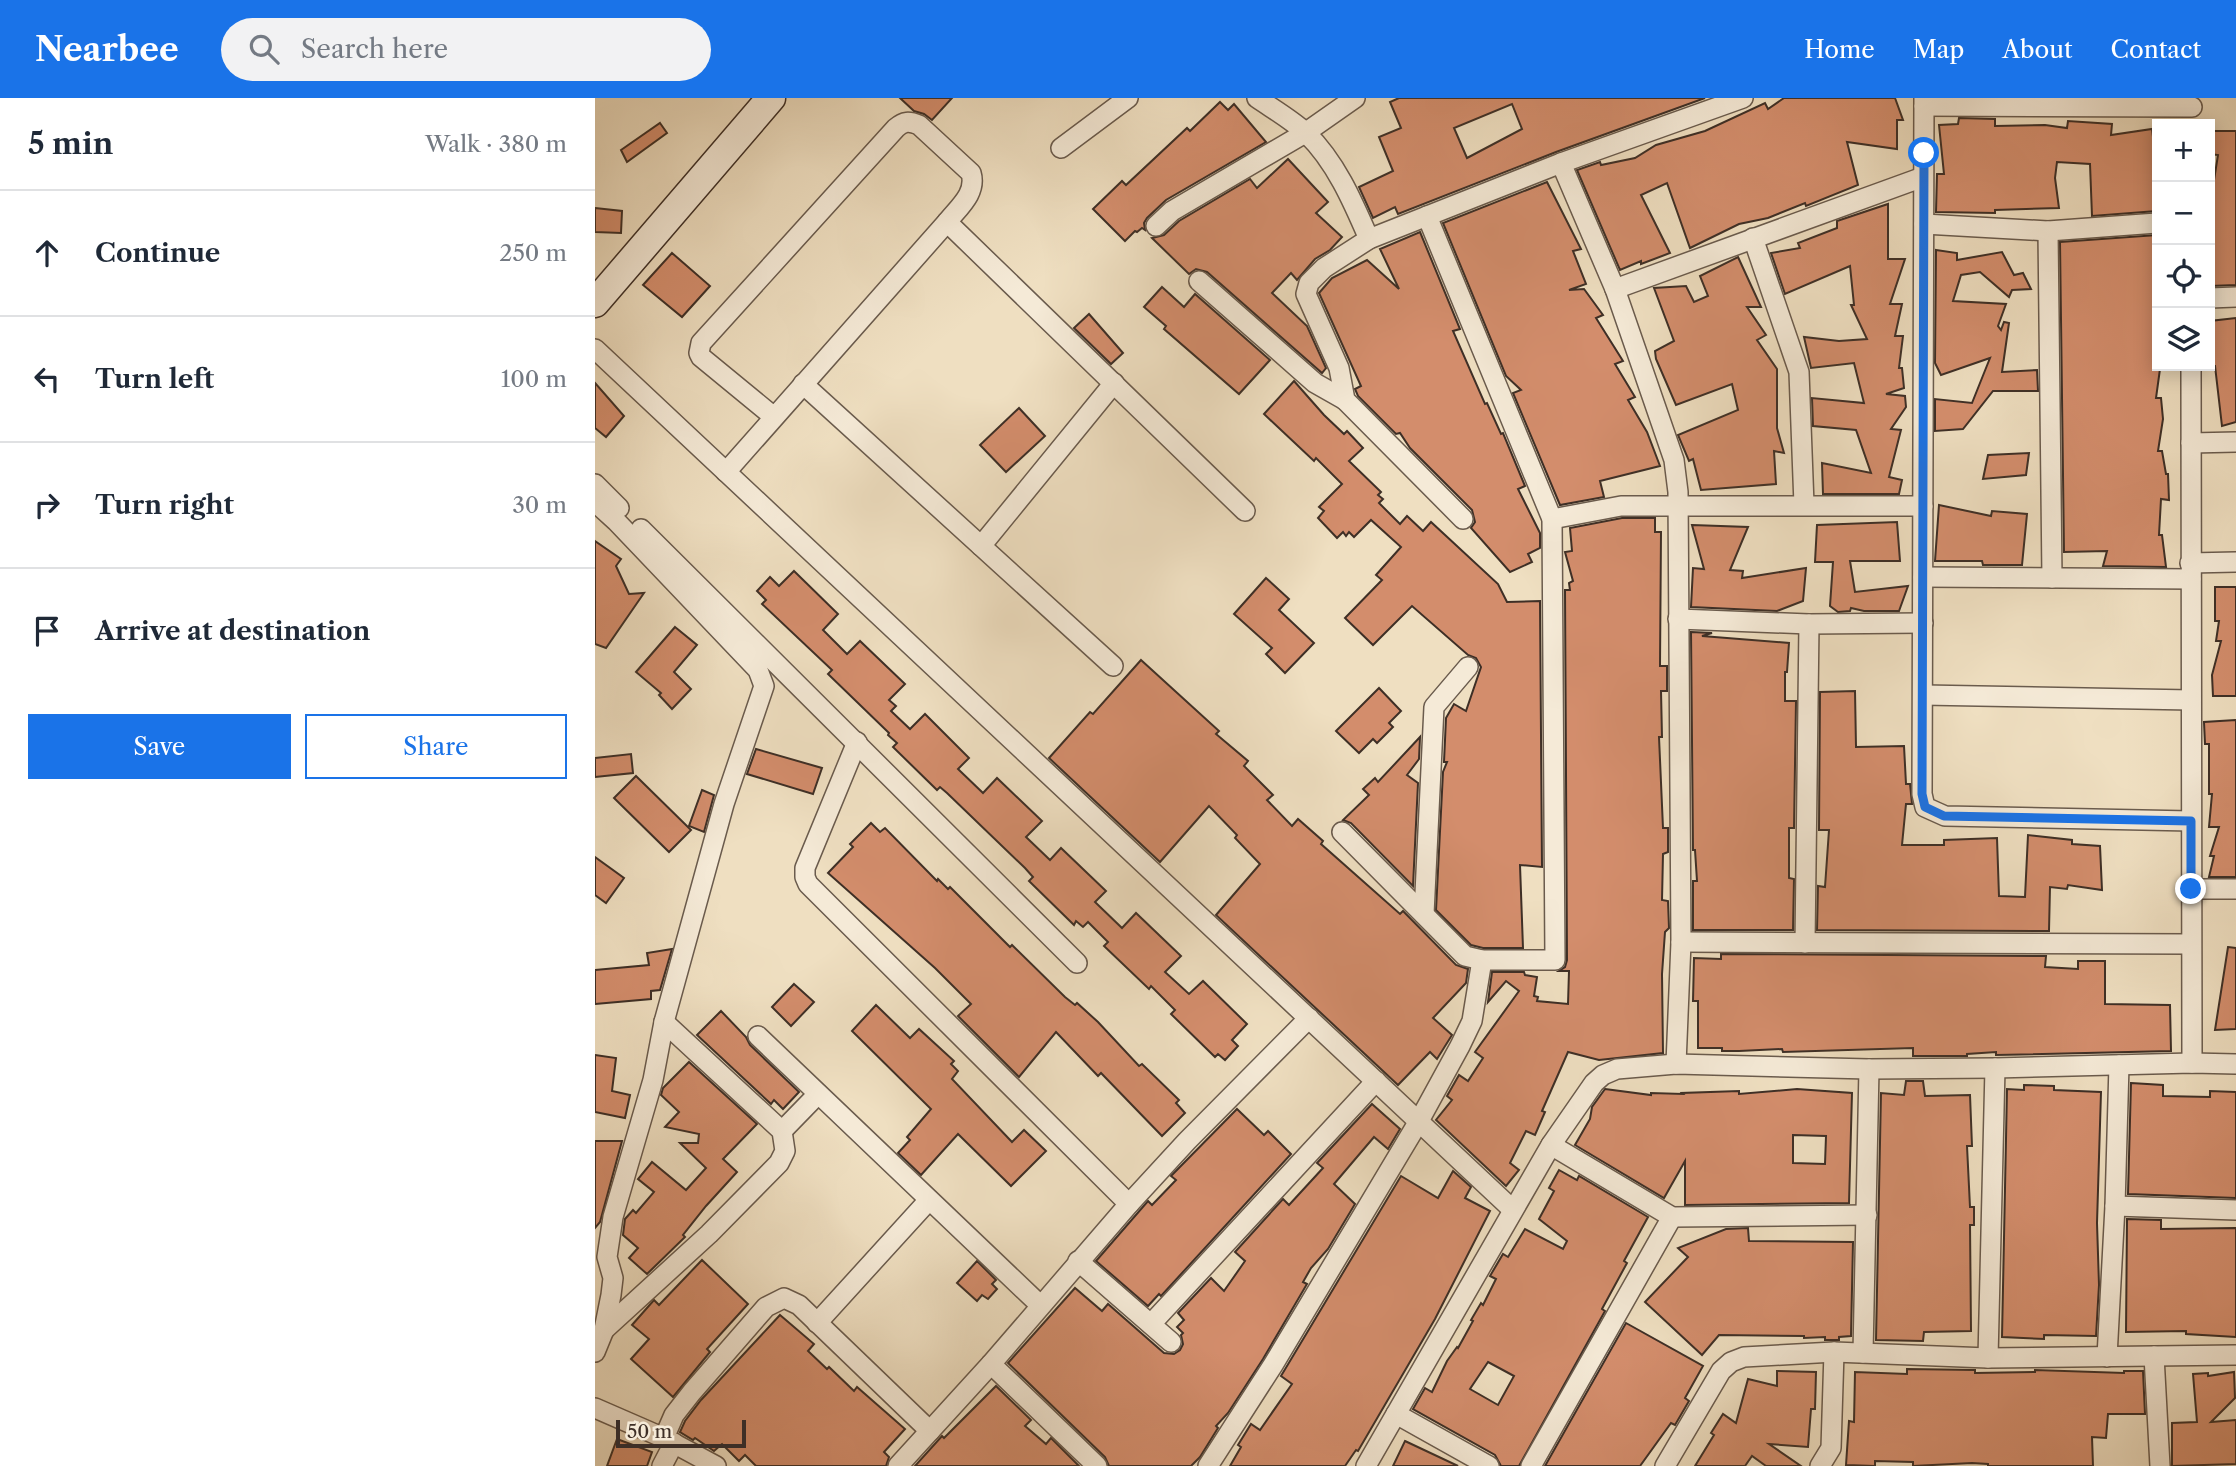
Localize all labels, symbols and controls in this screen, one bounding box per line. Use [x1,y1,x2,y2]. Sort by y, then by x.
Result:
search box [221,18,711,81]
text: Nearbee [35,29,179,70]
icon: search [245,30,283,68]
text: Search here [301,33,448,65]
text: Home [1804,35,1875,64]
text: Map [1913,35,1964,64]
text: About [2002,35,2073,64]
text: Contact [2111,35,2201,64]
map controls [2152,119,2215,371]
button: + [2152,119,2215,182]
text: 5 min [28,125,113,162]
text: Walk · 380 m [425,130,567,158]
route start [1908,137,1939,168]
button: − [2152,182,2215,245]
icon: ahead [28,234,66,272]
text: Continue [95,237,220,269]
text: 250 m [499,239,567,267]
button: locate [2152,245,2215,308]
button: layers [2152,308,2215,371]
icon: left [28,360,66,398]
text: Turn left [95,363,214,395]
text: 100 m [501,365,567,393]
icon: right [28,486,66,524]
text: Turn right [95,489,234,521]
text: 30 m [512,491,567,519]
icon: arrive [28,612,66,650]
text: Arrive at destination [95,615,370,647]
button: Save [28,714,291,779]
button: Share [305,714,567,779]
route end [2175,873,2206,904]
scale bar [616,1417,745,1449]
text: 50 m [627,1420,672,1443]

